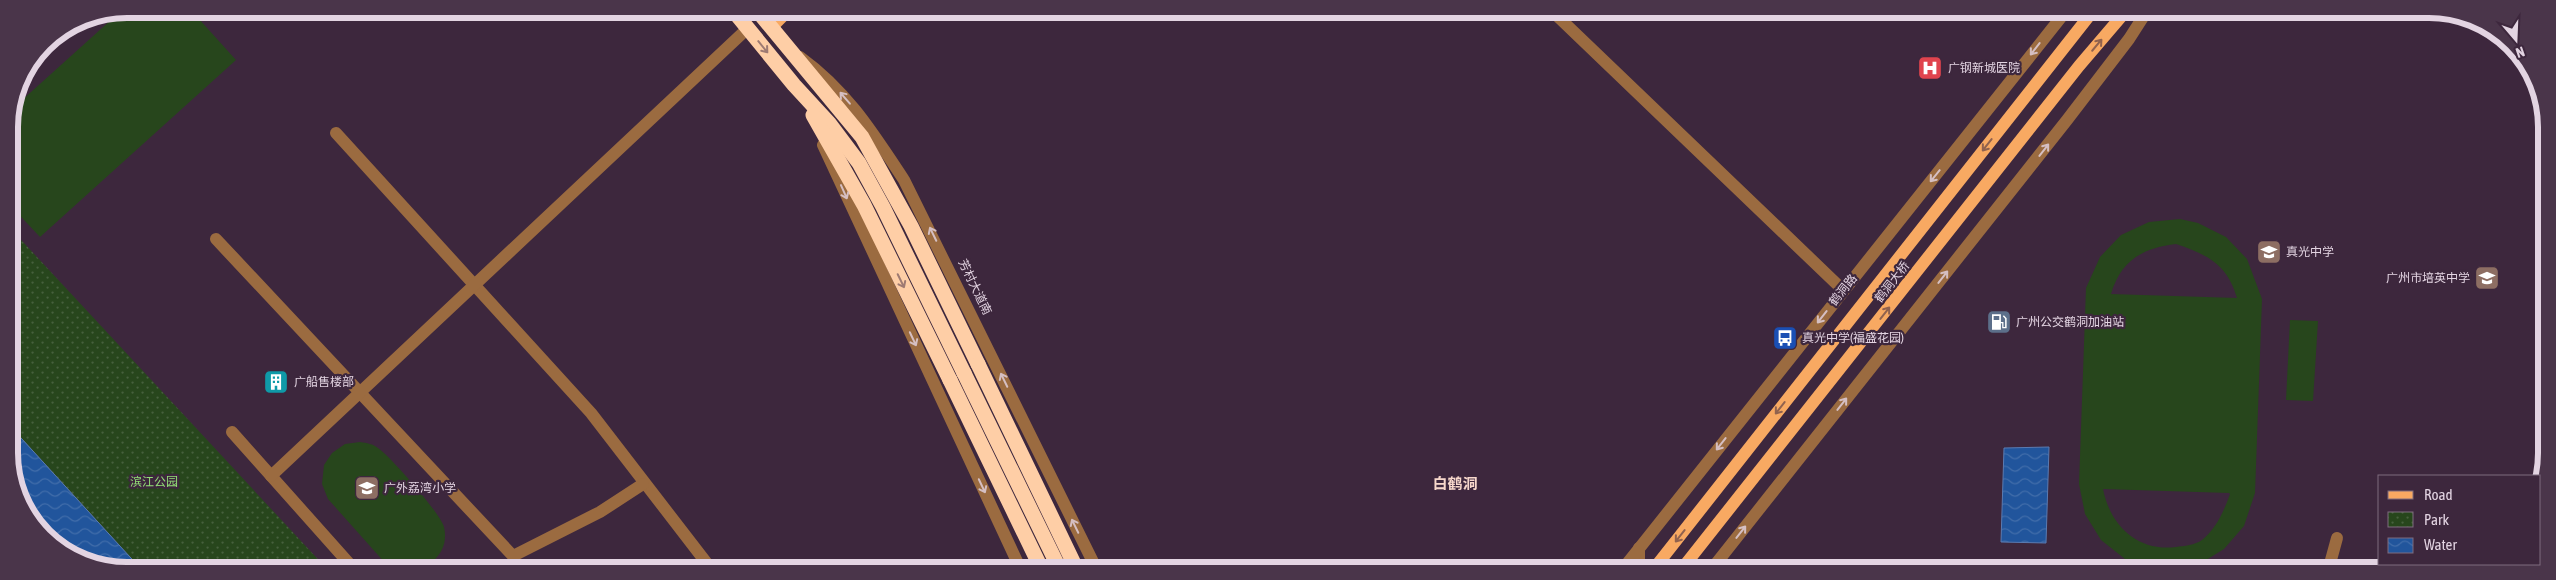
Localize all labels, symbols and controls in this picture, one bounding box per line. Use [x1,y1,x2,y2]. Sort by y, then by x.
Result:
north arrow [2491,15,2541,65]
one-way arrow [2092,38,2103,51]
one-way arrow [757,40,768,53]
one-way arrow [2030,42,2041,55]
text: N [2514,43,2527,61]
hospital icon: 广钢新城医院 [1917,55,1943,81]
place label: 广钢新城医院 [1948,61,2020,75]
one-way arrow [839,91,851,104]
one-way arrow [1981,139,1992,152]
one-way arrow [2038,144,2049,157]
one-way arrow [1929,169,1940,182]
one-way arrow [839,184,849,199]
one-way arrow [927,227,937,242]
school or university icon: 真光中学 [2256,239,2282,265]
place label: 真光中学 [2286,245,2334,259]
street label: 芳村大道南 [956,257,994,317]
street label: 鹤洞大桥 [1872,259,1912,305]
school or university icon: 广州市培英中学 [2474,265,2500,291]
one-way arrow [1937,271,1948,284]
place label: 广州市培英中学 [2386,271,2470,285]
street label: 鹤洞路 [1826,272,1860,308]
one-way arrow [896,273,906,288]
one-way arrow [1880,307,1891,320]
fuel station icon: 广州公交鹤洞加油站 [1986,309,2012,335]
one-way arrow [1817,310,1827,324]
place label: 广州公交鹤洞加油站 [2016,315,2124,329]
bus stop icon: 真光中学(福盛花园) [1772,325,1798,351]
one-way arrow [909,331,918,346]
place label: 真光中学(福盛花园) [1802,331,1904,345]
building icon: 广船售楼部 [263,369,289,395]
one-way arrow [999,373,1008,388]
place label: 广船售楼部 [294,375,354,389]
one-way arrow [1836,398,1847,411]
one-way arrow [1775,401,1786,414]
one-way arrow [1716,437,1727,450]
park label: 滨江公园 [130,475,178,489]
school or university icon: 广外荔湾小学 [354,475,380,501]
district label: 白鹤洞 [1432,475,1478,492]
legend [2378,475,2541,565]
one-way arrow [977,479,987,494]
place label: 广外荔湾小学 [384,481,456,495]
text: Road [2424,486,2453,503]
text: Park [2424,511,2449,528]
one-way arrow [1070,519,1079,534]
one-way arrow [1736,526,1747,539]
one-way arrow [1675,529,1685,543]
text: Water [2424,536,2457,553]

